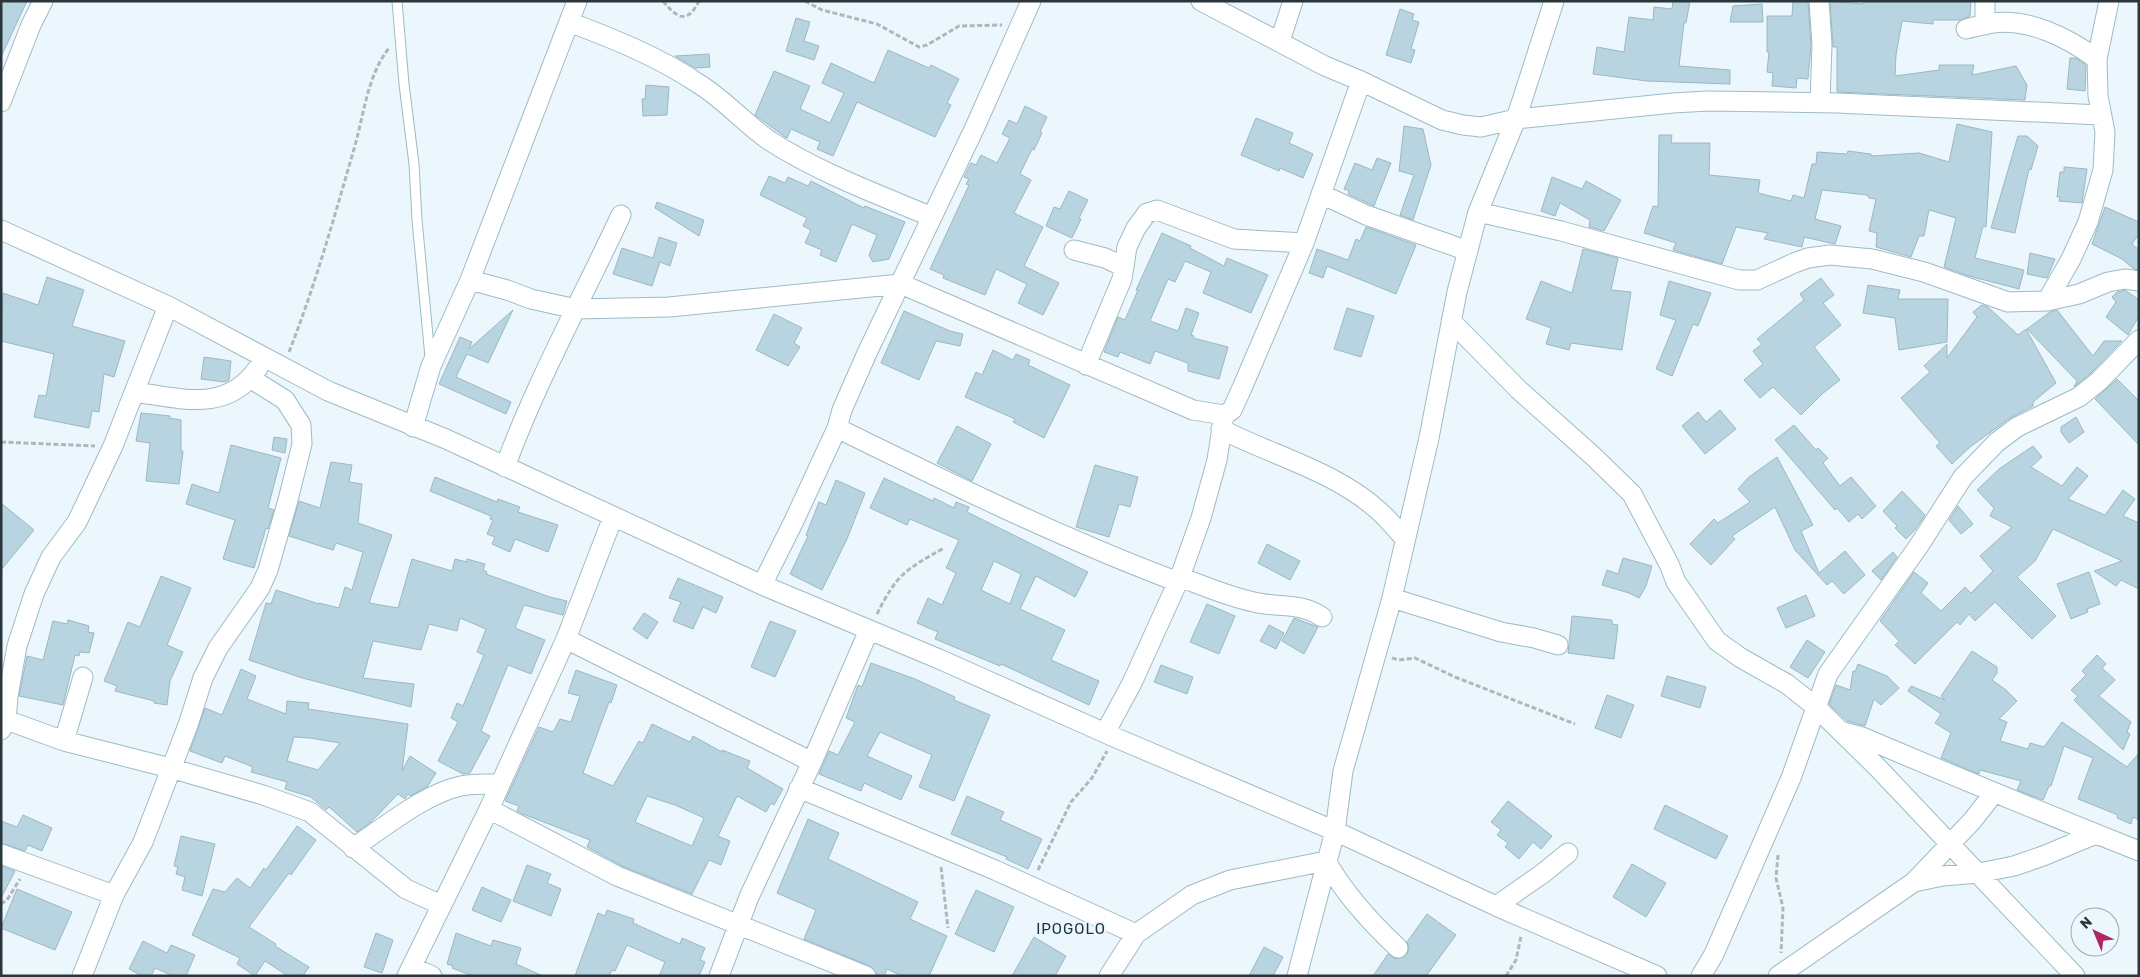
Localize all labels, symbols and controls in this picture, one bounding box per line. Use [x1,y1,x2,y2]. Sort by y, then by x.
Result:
north arrow [2070,907,2120,957]
text: N [2077,913,2096,933]
district label: IPOGOLO [1036,920,1106,938]

